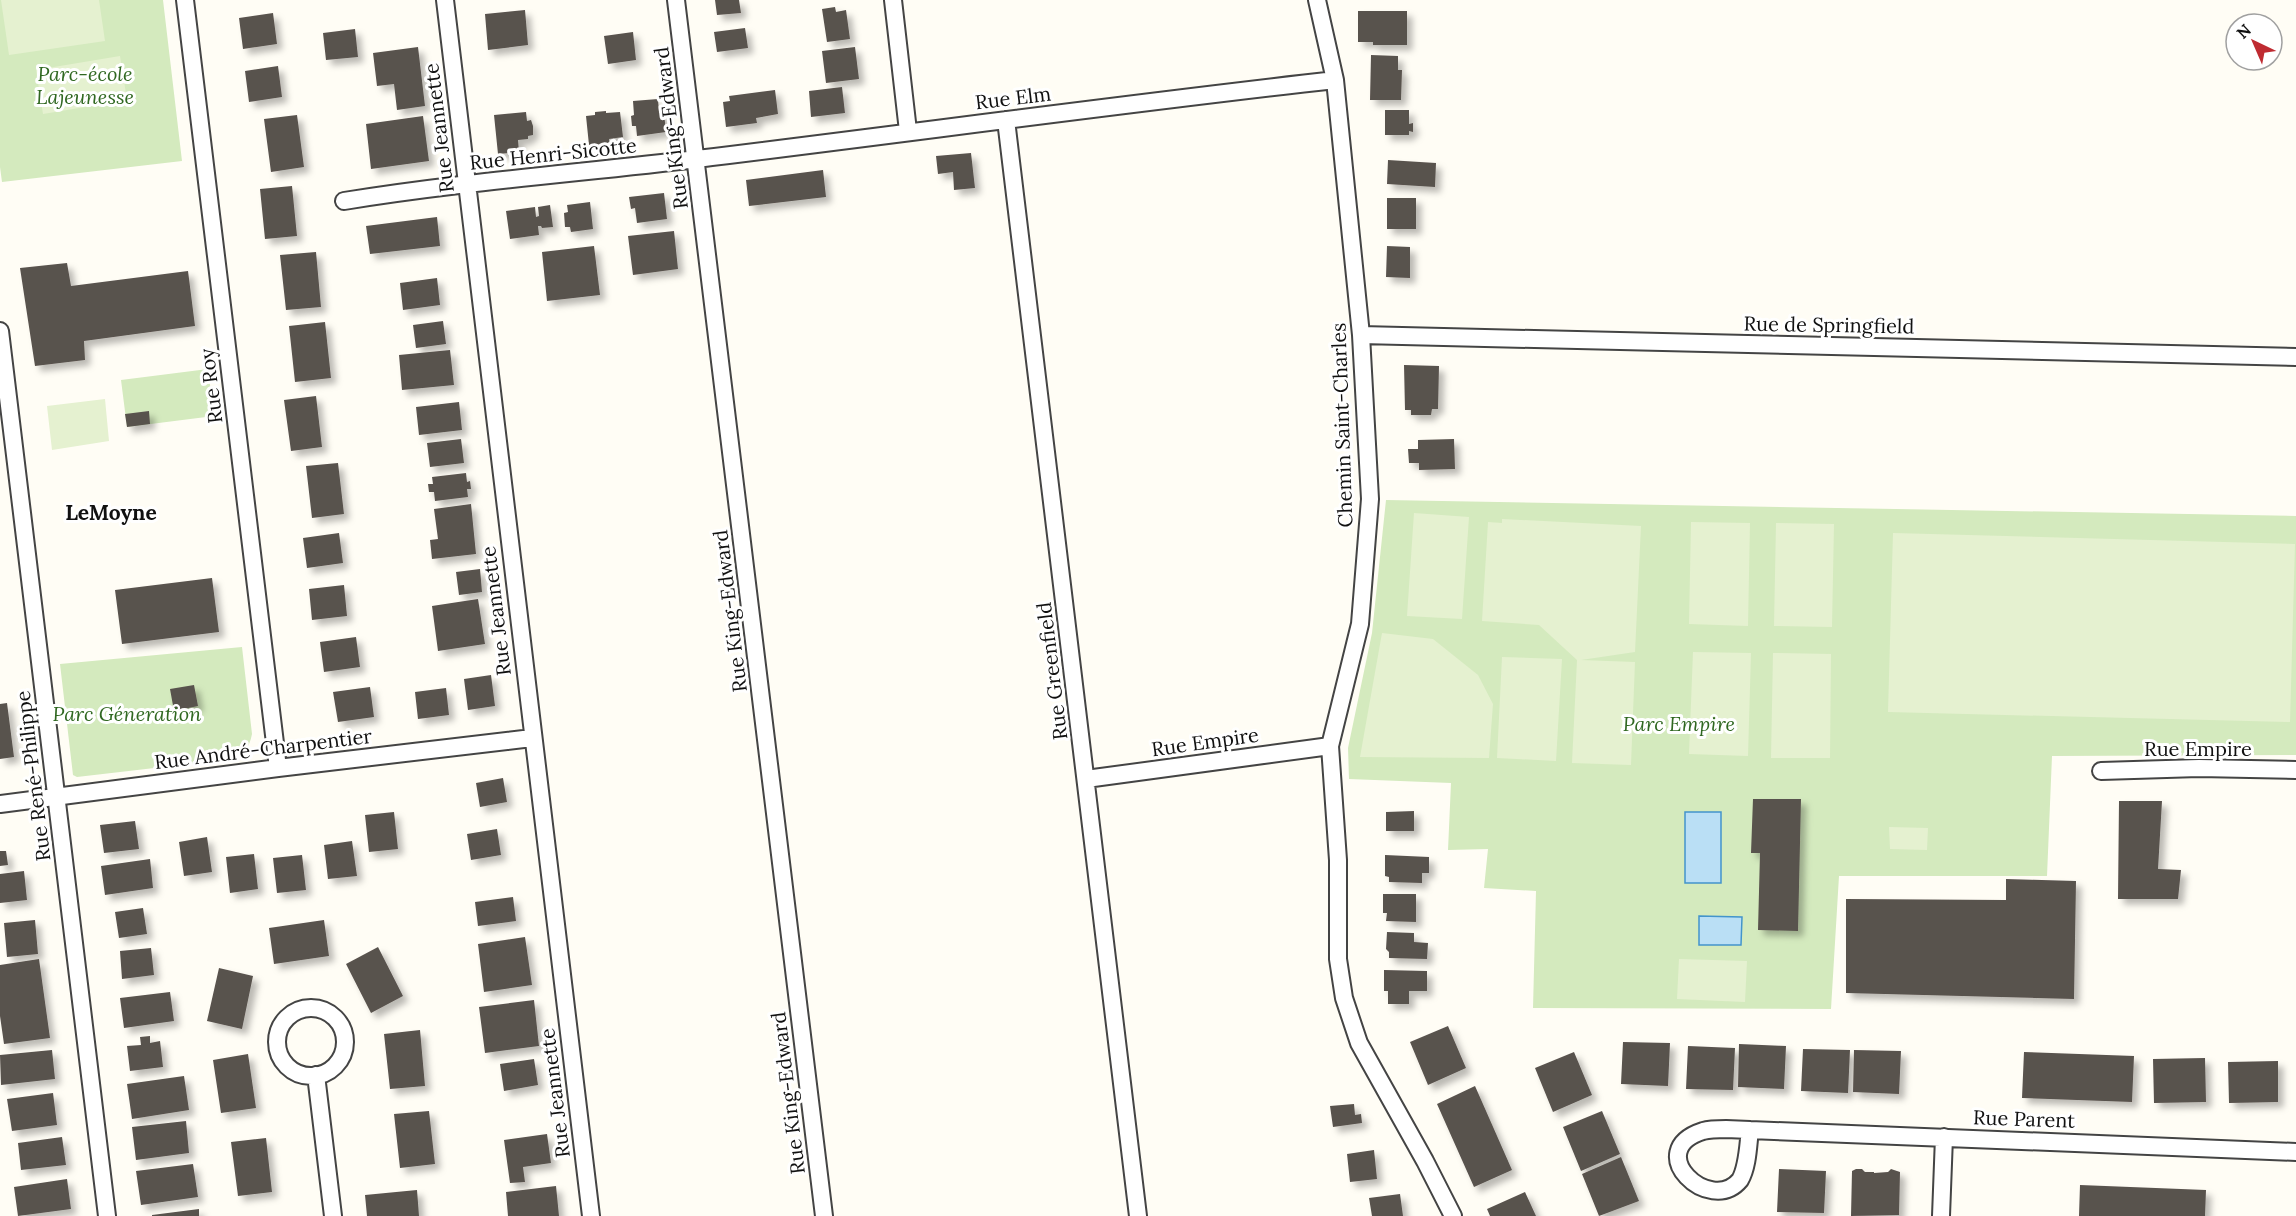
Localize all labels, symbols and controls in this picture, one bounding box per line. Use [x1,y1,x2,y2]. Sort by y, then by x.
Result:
north arrow [2224,12,2284,72]
text: N [2232,20,2255,43]
street label: Rue King-Edward [648,45,693,211]
park label: Parc-école Lajeunesse [36,61,134,109]
street label: Rue Jeannette [418,62,459,194]
street label: Rue Elm [974,80,1052,115]
street label: Rue Henri-Sicotte [468,132,638,175]
street label: Rue de Springfield [1743,311,1915,338]
street label: Chemin Saint-Charles [1325,322,1358,528]
street label: Rue Roy [193,347,227,425]
district label: LeMoyne [65,499,157,526]
street label: Rue King-Edward [707,528,752,694]
street label: Rue Jeannette [475,545,516,677]
street label: Rue Greenfield [1031,601,1072,741]
street label: Rue René-Philippe [10,689,55,863]
park label: Parc Géneration [53,701,202,726]
park label: Parc Empire [1623,711,1735,736]
street label: Rue Empire [1150,722,1260,761]
street label: Rue André-Charpentier [153,723,373,774]
street label: Rue Empire [2144,736,2252,761]
street label: Rue King-Edward [765,1010,810,1176]
street label: Rue Jeannette [534,1027,575,1159]
street label: Rue Parent [1973,1104,2076,1133]

